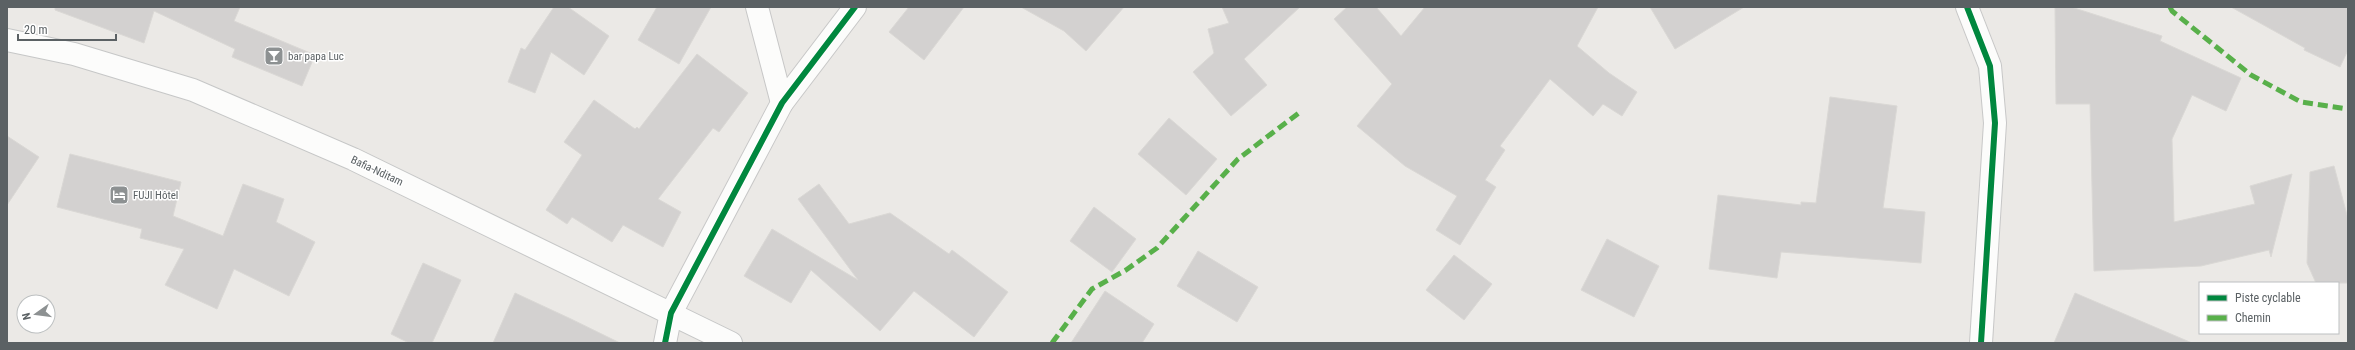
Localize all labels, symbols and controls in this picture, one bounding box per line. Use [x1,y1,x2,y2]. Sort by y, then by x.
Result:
scale bar [18,16,116,42]
text: 20 m [24,23,48,37]
bar icon: bar papa Luc [263,45,285,67]
place label: bar papa Luc [288,50,344,63]
street label: Bafia-Nditam [349,153,405,189]
hotel icon: FUJI Hôtel [108,184,130,206]
place label: FUJI Hôtel [133,189,178,202]
legend [2199,282,2339,334]
text: Piste cyclable [2235,291,2301,305]
north arrow [16,294,56,334]
text: N [20,311,34,321]
text: Chemin [2235,311,2271,325]

